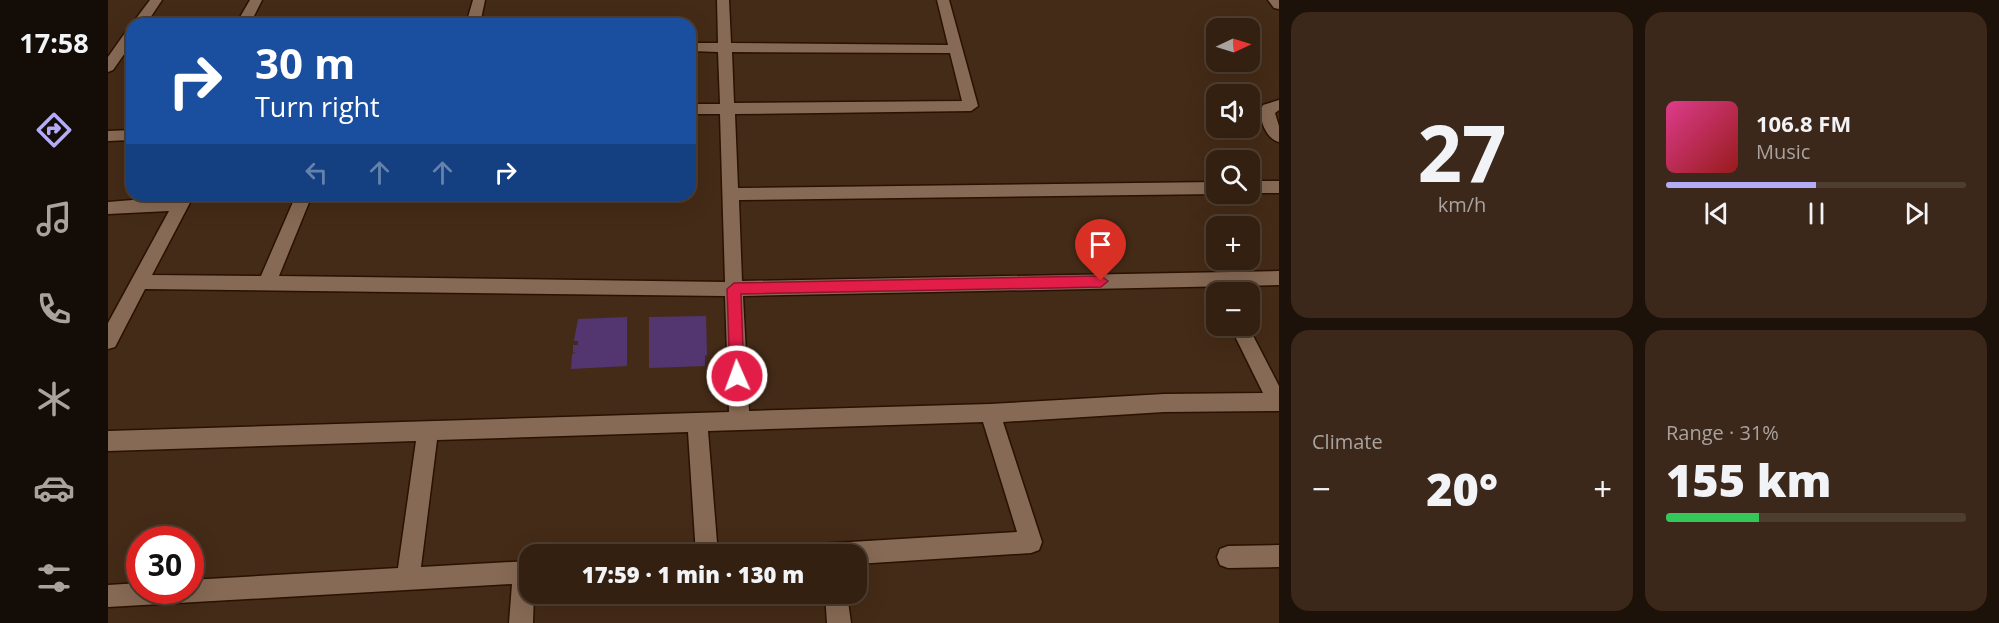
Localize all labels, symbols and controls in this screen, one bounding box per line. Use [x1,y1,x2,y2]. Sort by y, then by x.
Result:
north arrow [1206,18,1260,72]
map controls [1206,18,1260,336]
text: 17:58 [19,24,89,61]
text: 30 m [255,34,355,91]
icon: right [156,42,234,120]
button: sound [1206,84,1260,138]
text: Turn right [255,88,380,125]
text: 27 [1417,99,1507,205]
text: 106.8 FM [1756,108,1851,138]
icon: directions [33,109,75,151]
text: Music [1756,138,1810,165]
button: search [1206,150,1260,204]
icon: left [300,156,333,189]
icon: ahead [363,156,396,189]
icon: ahead [426,156,459,189]
icon: right [489,156,522,189]
text: km/h [1438,191,1486,218]
icon: previous [1700,197,1733,230]
icon: pause [1800,197,1833,230]
icon: next [1900,197,1933,230]
icon: music [33,198,75,240]
button: + [1206,216,1260,270]
pin [1075,219,1126,281]
icon: arrive [1084,228,1117,261]
button: − [1206,282,1260,336]
icon: phone [33,288,75,330]
position arrow [705,344,769,408]
icon: climate [33,378,75,420]
text: Range · 31% [1666,419,1779,446]
text: Climate [1312,428,1383,455]
text: 155 km [1666,449,1831,510]
text: 20° [1426,458,1498,519]
text: − [1312,466,1331,511]
text: + [1593,466,1612,511]
icon: car [33,467,75,509]
speed limit sign: 30 [126,526,204,604]
icon: filters [33,557,75,599]
text: 17:59 · 1 min · 130 m [582,559,804,589]

